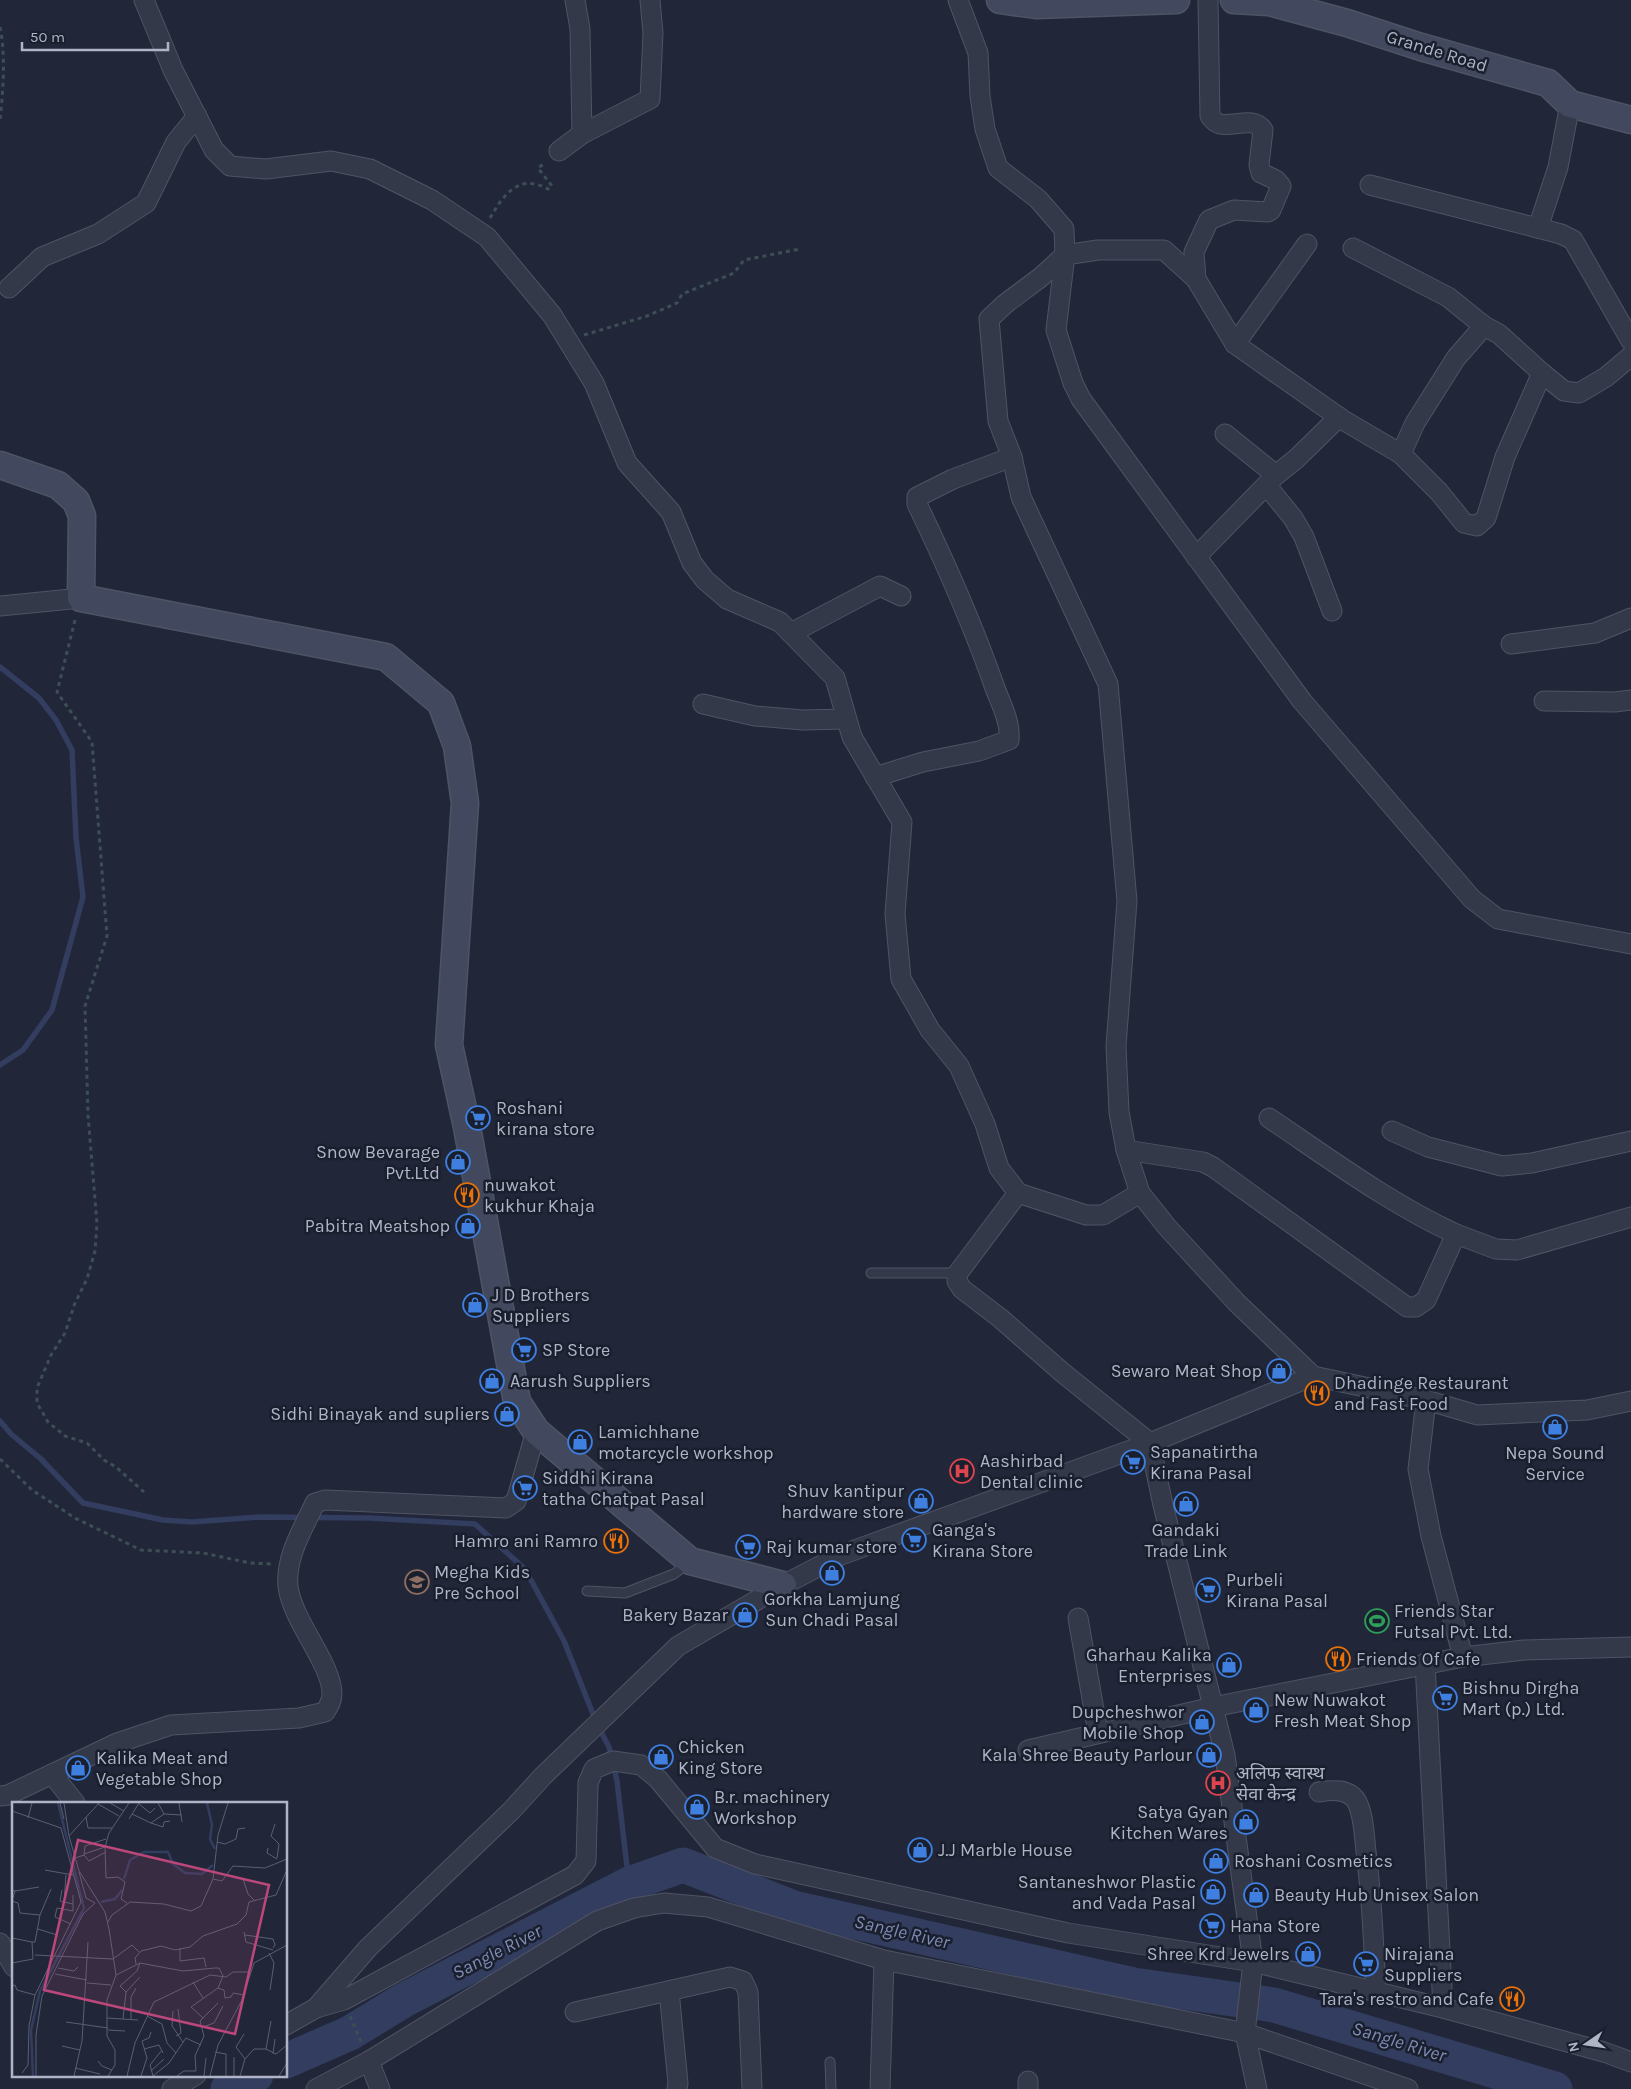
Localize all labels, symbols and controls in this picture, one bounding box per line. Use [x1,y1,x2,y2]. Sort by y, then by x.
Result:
scale bar [22,20,169,52]
street label: Grande Road [1384,25,1490,77]
text: 50 m [30,28,65,46]
place label: Roshani kirana store [496,1097,595,1140]
supermarket icon: Roshani kirana store [465,1105,491,1131]
place label: Snow Bevarage Pvt.Ltd [316,1141,440,1184]
shop icon: Snow Bevarage Pvt.Ltd [445,1149,471,1175]
place label: nuwakot kukhur Khaja [484,1174,595,1217]
restaurant icon: nuwakot kukhur Khaja [454,1182,480,1208]
shop icon: Pabitra Meatshop [455,1213,481,1239]
place label: Pabitra Meatshop [305,1215,450,1237]
place label: J D Brothers Suppliers [492,1284,590,1327]
shop icon: J D Brothers Suppliers [462,1292,488,1318]
supermarket icon: SP Store [511,1337,537,1363]
place label: SP Store [542,1339,610,1361]
shop icon: Sewaro Meat Shop [1266,1358,1292,1384]
place label: Sewaro Meat Shop [1111,1360,1262,1382]
shop icon: Aarush Suppliers [479,1368,505,1394]
place label: Aarush Suppliers [510,1370,651,1392]
place label: Dhadinge Restaurant and Fast Food [1334,1372,1509,1415]
restaurant icon: Dhadinge Restaurant and Fast Food [1304,1380,1330,1406]
shop icon: Sidhi Binayak and supliers [494,1401,520,1427]
place label: Sidhi Binayak and supliers [270,1403,490,1425]
shop icon: Nepa Sound Service [1542,1414,1568,1440]
place label: Lamichhane motarcycle workshop [598,1421,774,1464]
shop icon: Lamichhane motarcycle workshop [567,1429,593,1455]
place label: Sapanatirtha Kirana Pasal [1150,1441,1258,1484]
place label: Nepa Sound Service [1505,1442,1605,1485]
supermarket icon: Sapanatirtha Kirana Pasal [1120,1449,1146,1475]
place label: Aashirbad Dental clinic [980,1450,1083,1493]
hospital icon: Aashirbad Dental clinic [949,1458,975,1484]
place label: Siddhi Kirana tatha Chatpat Pasal [542,1467,705,1510]
supermarket icon: Siddhi Kirana tatha Chatpat Pasal [512,1475,538,1501]
place label: Shuv kantipur hardware store [781,1480,904,1523]
shop icon: Shuv kantipur hardware store [908,1488,934,1514]
shop icon: Gandaki Trade Link [1173,1491,1199,1517]
place label: Ganga's Kirana Store [932,1519,1033,1562]
place label: Gandaki Trade Link [1144,1519,1228,1562]
supermarket icon: Ganga's Kirana Store [901,1527,927,1553]
restaurant icon: Hamro ani Ramro [603,1528,629,1554]
place label: Hamro ani Ramro [454,1530,598,1552]
supermarket icon: Raj kumar store [735,1534,761,1560]
place label: Raj kumar store [766,1536,897,1558]
shop icon: Gorkha Lamjung Sun Chadi Pasal [819,1560,845,1586]
place label: Megha Kids Pre School [434,1561,530,1604]
school or university icon: Megha Kids Pre School [404,1569,430,1595]
place label: Purbeli Kirana Pasal [1226,1569,1328,1612]
supermarket icon: Purbeli Kirana Pasal [1195,1577,1221,1603]
place label: Gorkha Lamjung Sun Chadi Pasal [764,1588,900,1631]
place label: Friends Star Futsal Pvt. Ltd. [1394,1600,1512,1643]
shop icon: Bakery Bazar [732,1602,758,1628]
place label: Bakery Bazar [622,1604,728,1626]
sports icon: Friends Star Futsal Pvt. Ltd. [1364,1608,1390,1634]
place label: Gharhau Kalika Enterprises [1086,1644,1212,1687]
restaurant icon: Friends Of Cafe [1325,1646,1351,1672]
place label: Friends Of Cafe [1356,1648,1480,1670]
shop icon: Gharhau Kalika Enterprises [1216,1652,1242,1678]
place label: Bishnu Dirgha Mart (p.) Ltd. [1462,1677,1579,1720]
supermarket icon: Bishnu Dirgha Mart (p.) Ltd. [1432,1685,1458,1711]
place label: New Nuwakot Fresh Meat Shop [1274,1689,1411,1732]
shop icon: New Nuwakot Fresh Meat Shop [1243,1697,1269,1723]
place label: Dupcheshwor Mobile Shop [1072,1701,1184,1744]
shop icon: Dupcheshwor Mobile Shop [1189,1709,1215,1735]
place label: Chicken King Store [678,1736,763,1779]
shop icon: Kala Shree Beauty Parlour [1196,1742,1222,1768]
shop icon: Chicken King Store [648,1744,674,1770]
place label: Kala Shree Beauty Parlour [982,1744,1192,1766]
place label: Kalika Meat and Vegetable Shop [96,1747,228,1790]
shop icon: Kalika Meat and Vegetable Shop [65,1755,91,1781]
place label: अलिफ स्वास्थ सेवा केन्द्र [1236,1762,1325,1805]
hospital icon: अलिफ स्वास्थ सेवा केन्द्र [1205,1770,1231,1796]
place label: B.r. machinery Workshop [714,1786,830,1829]
shop icon: B.r. machinery Workshop [684,1794,710,1820]
place label: Satya Gyan Kitchen Wares [1110,1801,1228,1844]
inset map [12,1802,288,2076]
shop icon: Satya Gyan Kitchen Wares [1233,1809,1259,1835]
shop icon: J.J Marble House [907,1837,933,1863]
place label: J.J Marble House [938,1839,1072,1861]
shop icon: Roshani Cosmetics [1203,1848,1229,1874]
place label: Roshani Cosmetics [1234,1850,1393,1872]
place label: Santaneshwor Plastic and Vada Pasal [1018,1871,1196,1914]
shop icon: Santaneshwor Plastic and Vada Pasal [1200,1879,1226,1905]
shop icon: Beauty Hub Unisex Salon [1243,1882,1269,1908]
place label: Beauty Hub Unisex Salon [1274,1884,1479,1906]
water label: Sangle River [852,1910,953,1954]
supermarket icon: Hana Store [1199,1913,1225,1939]
place label: Hana Store [1230,1915,1320,1937]
water label: Sangle River [449,1919,547,1984]
shop icon: Shree Krd Jewelrs [1295,1941,1321,1967]
place label: Shree Krd Jewelrs [1147,1943,1290,1965]
place label: Nirajana Suppliers [1384,1943,1462,1986]
supermarket icon: Nirajana Suppliers [1353,1951,1379,1977]
restaurant icon: Tara's restro and Cafe [1499,1986,1525,2012]
place label: Tara's restro and Cafe [1319,1988,1494,2010]
water label: Sangle River [1349,2017,1450,2067]
north arrow [1561,2019,1611,2069]
text: N [1564,2040,1583,2054]

